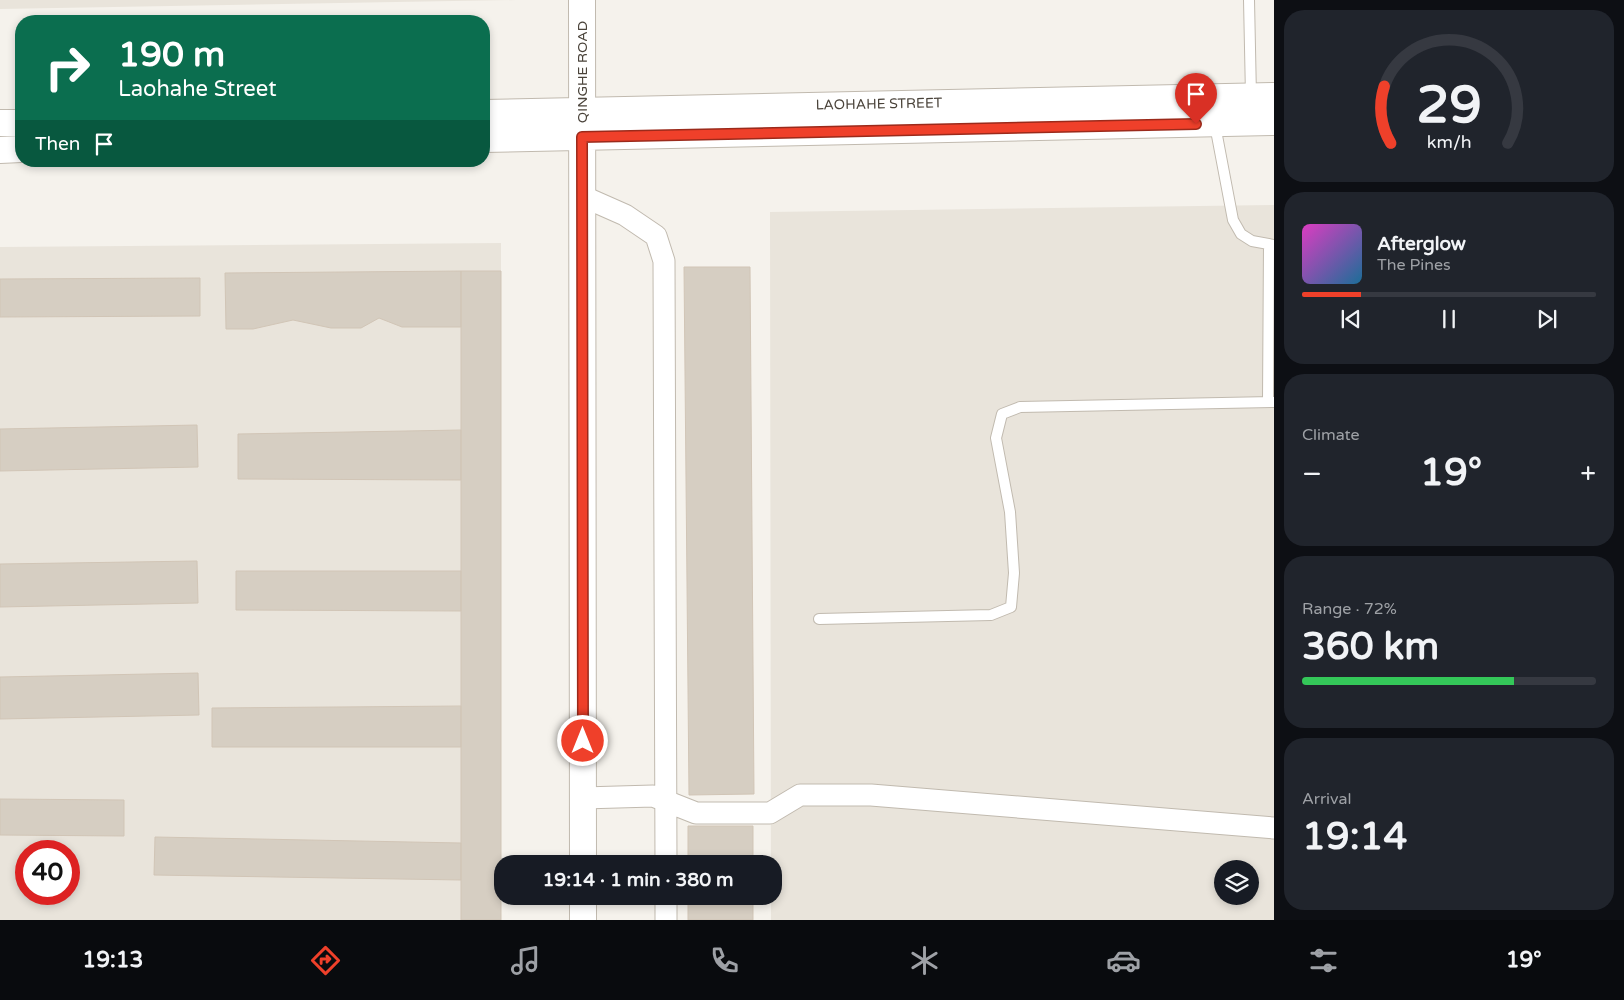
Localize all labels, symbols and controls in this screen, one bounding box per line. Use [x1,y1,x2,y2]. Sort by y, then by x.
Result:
street label: QINGHE ROAD [574,21,591,123]
text: 190 m [118,34,225,76]
icon: right [35,35,100,100]
pin [1175,73,1217,124]
text: 29 [1416,74,1482,137]
text: Laohahe Street [118,76,277,102]
icon: arrive [1182,80,1210,108]
street label: LAOHAHE STREET [816,94,943,114]
icon: arrive [90,130,118,158]
text: km/h [1427,132,1471,153]
text: Then [35,133,80,155]
text: Afterglow [1377,233,1466,255]
text: The Pines [1377,255,1451,275]
icon: previous [1337,305,1365,333]
icon: pause [1435,305,1463,333]
icon: next [1533,305,1561,333]
text: Climate [1302,425,1360,445]
text: 19° [1420,450,1482,496]
text: − [1302,457,1322,491]
text: + [1580,457,1596,491]
text: Range · 72% [1302,599,1397,619]
text: 360 km [1302,624,1439,670]
position arrow [556,714,608,766]
text: Arrival [1302,789,1351,809]
text: 19:14 [1302,814,1407,860]
speed limit sign: 40 [15,840,80,905]
map controls [1214,860,1259,905]
button: layers [1214,860,1259,905]
text: 19:14 · 1 min · 380 m [542,869,734,891]
icon: directions [308,943,343,978]
icon: music [508,943,543,978]
icon: phone [707,943,742,978]
icon: climate [907,943,942,978]
icon: car [1106,943,1141,978]
icon: filters [1306,943,1341,978]
text: 19:13 [82,947,143,973]
text: 19° [1506,947,1542,973]

